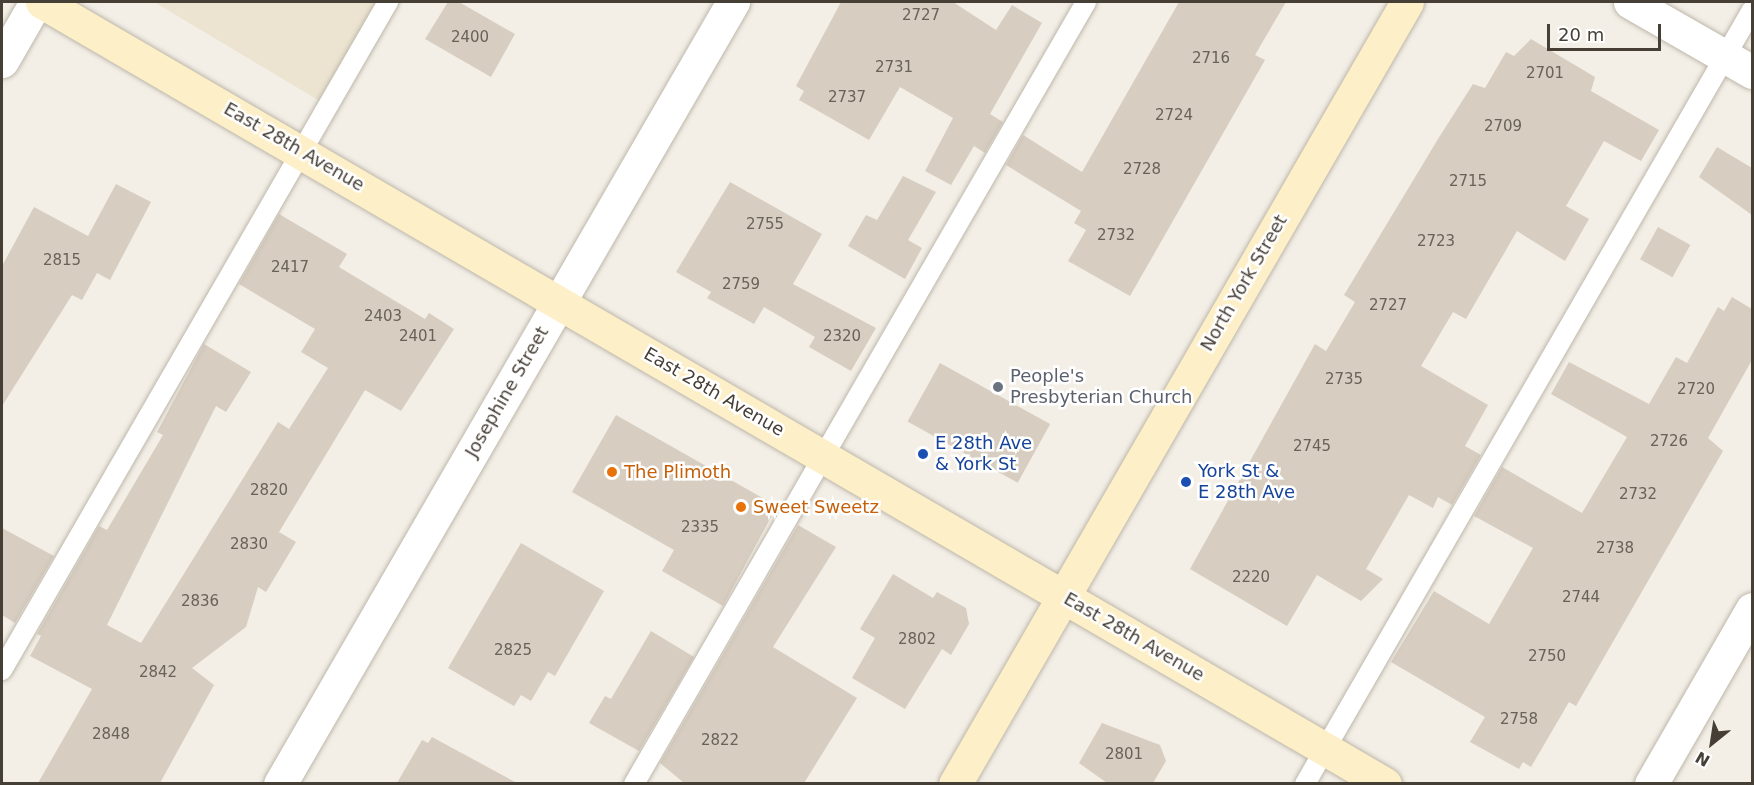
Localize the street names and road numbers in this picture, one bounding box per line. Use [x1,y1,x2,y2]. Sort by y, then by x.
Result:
street label: East 28th Avenue [220,98,368,196]
street label: North York Street [1196,211,1292,355]
street label: Josephine Street [461,323,553,461]
street label: East 28th Avenue [640,343,788,441]
street label: East 28th Avenue [1060,588,1208,686]

